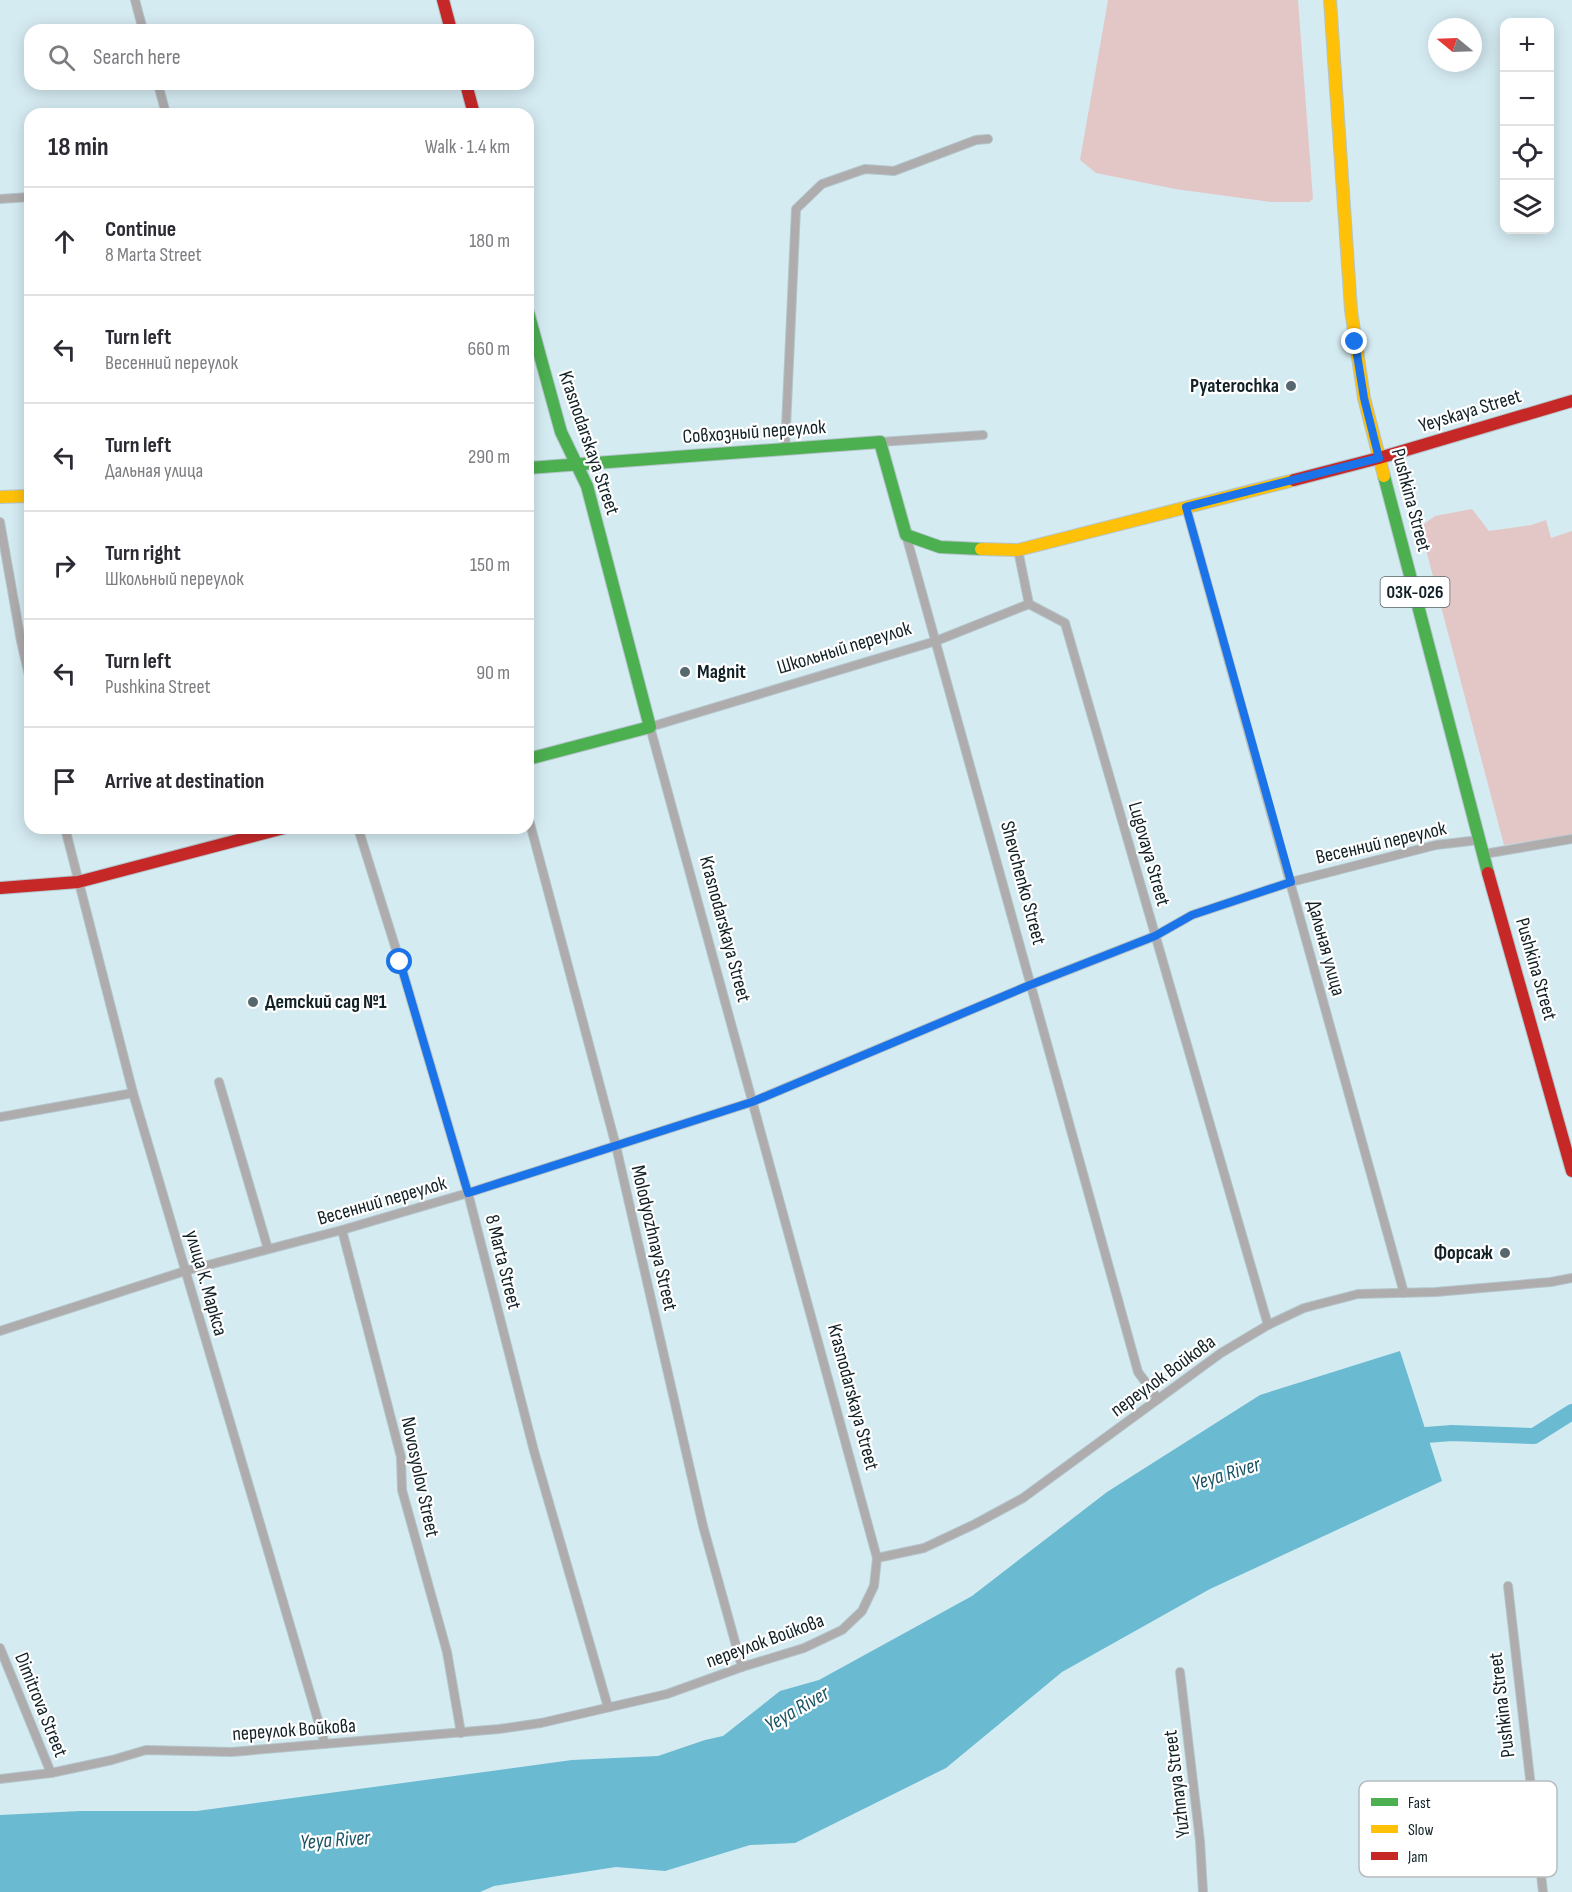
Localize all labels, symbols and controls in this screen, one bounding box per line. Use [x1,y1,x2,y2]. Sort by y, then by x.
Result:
north arrow [1428,18,1482,72]
map controls [1500,18,1554,234]
button: + [1500,18,1554,72]
search box [24,24,534,90]
icon: search [45,41,78,74]
text: Search here [93,44,180,71]
button: − [1500,72,1554,126]
button: locate [1500,126,1554,180]
text: 18 min [48,132,109,163]
text: Walk · 1.4 km [425,135,510,159]
button: layers [1500,180,1554,234]
text: Continue [105,216,176,243]
icon: ahead [48,225,81,258]
text: 180 m [469,229,510,253]
text: 8 Marta Street [105,243,202,267]
text: Turn left [105,324,171,351]
route end [1341,328,1367,354]
icon: left [48,333,81,366]
text: 660 m [468,337,510,361]
text: Весенний переулок [105,351,238,375]
street label: Krasnodarskaya Street [553,368,625,518]
place label: Pyaterochka [1190,374,1279,398]
marker: Pyaterochka [1284,379,1298,393]
street label: Yeyskaya Street [1416,384,1524,438]
street label: Совхозный переулок [682,415,827,449]
text: Turn left [105,432,171,459]
icon: left [48,441,81,474]
text: 290 m [468,445,510,469]
street label: Pushkina Street [1386,446,1436,554]
text: Дальная улица [105,459,203,483]
text: Turn right [105,540,181,567]
icon: right [48,549,81,582]
text: 150 m [470,553,510,577]
text: Школьный переулок [105,567,244,591]
road number: 03К-026 [1380,577,1450,607]
street label: Школьный переулок [774,616,914,680]
text: Turn left [105,648,171,675]
icon: left [48,657,81,690]
place label: Magnit [697,660,746,684]
text: 90 m [476,661,510,685]
marker: Magnit [678,665,692,679]
text: Pushkina Street [105,675,211,699]
icon: arrive [48,765,81,798]
text: Arrive at destination [105,768,264,795]
street label: Lugovaya Street [1123,799,1175,909]
street label: Весенний переулок [1314,816,1449,870]
street label: Shevchenko Street [995,819,1051,947]
street label: Krasnodarskaya Street [694,853,756,1005]
street label: Дальная улица [1302,898,1350,998]
street label: Pushkina Street [1510,915,1562,1023]
route start [386,948,412,974]
place label: Детский сад №1 [265,990,387,1014]
marker: Детский сад №1 [246,995,260,1009]
street label: Molodyozhnaya Street [626,1163,682,1313]
street label: Весенний переулок [315,1171,450,1231]
street label: 8 Marta Street [480,1212,526,1312]
street label: улица К. Маркса [179,1227,233,1339]
place label: Форсаж [1434,1241,1494,1265]
marker: Форсаж [1498,1246,1512,1260]
street label: Krasnodarskaya Street [822,1321,884,1473]
street label: переулок Войкова [1106,1330,1220,1422]
street label: Novosyolov Street [396,1415,444,1539]
water label: Yeya River [1189,1451,1264,1496]
street label: переулок Войкова [703,1609,827,1673]
street label: Dimitrova Street [9,1649,73,1761]
street label: Pushkina Street [1484,1651,1520,1759]
water label: Yeya River [760,1680,835,1737]
street label: переулок Войкова [231,1714,357,1746]
street label: Yuzhnaya Street [1158,1729,1196,1839]
legend [1359,1781,1557,1877]
text: Fast [1408,1794,1431,1813]
text: Slow [1408,1821,1433,1840]
water label: Yeya River [299,1825,372,1855]
text: Jam [1407,1848,1428,1867]

